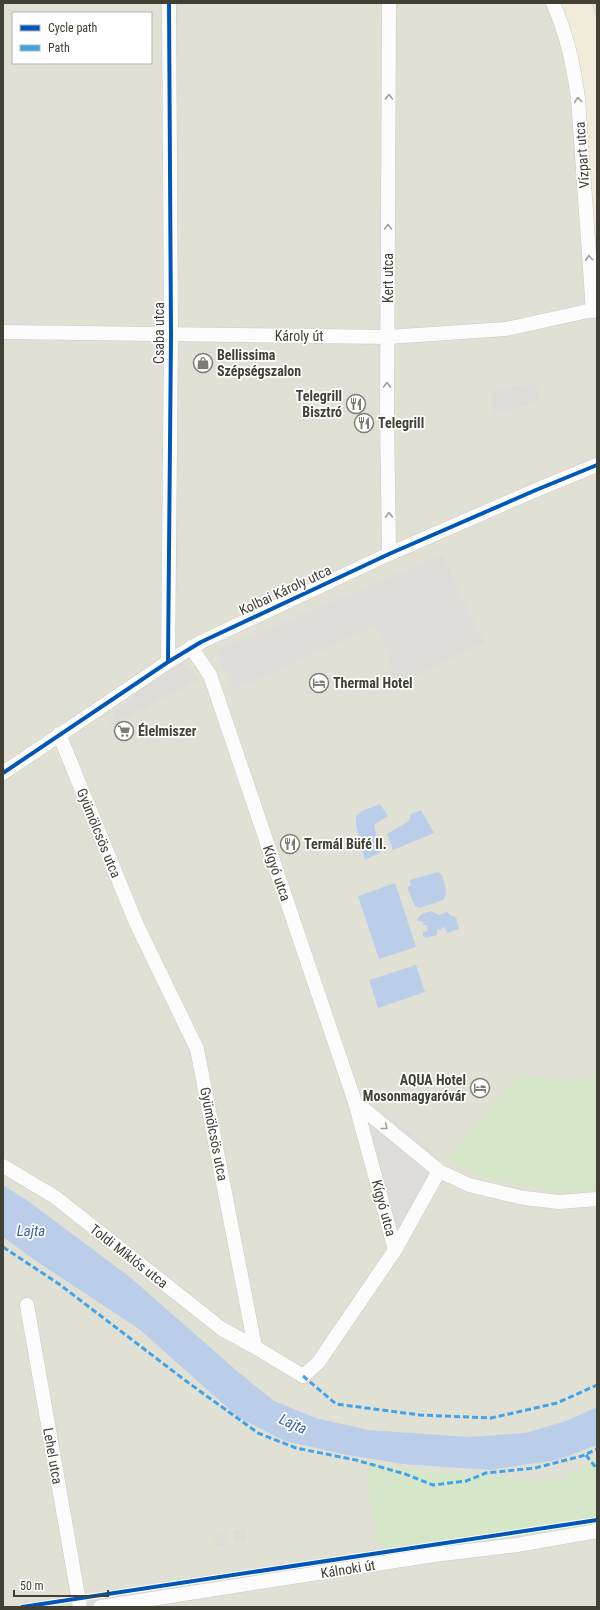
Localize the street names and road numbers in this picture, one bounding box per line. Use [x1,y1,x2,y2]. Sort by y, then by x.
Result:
street label: Vízpart utca [572,121,592,189]
street label: Kert utca [380,253,396,303]
street label: Csaba utca [151,302,167,364]
street label: Károly út [275,328,323,344]
street label: Kolbai Károly utca [236,562,334,618]
street label: Gyümölcsös utca [74,786,124,880]
street label: Kígyó utca [260,843,294,903]
street label: Gyümölcsös utca [197,1086,231,1182]
street label: Kígyó utca [369,1178,399,1238]
street label: Toldi Miklós utca [87,1221,171,1291]
street label: Lehel utca [40,1427,66,1485]
street label: Kálnoki út [320,1557,376,1581]

